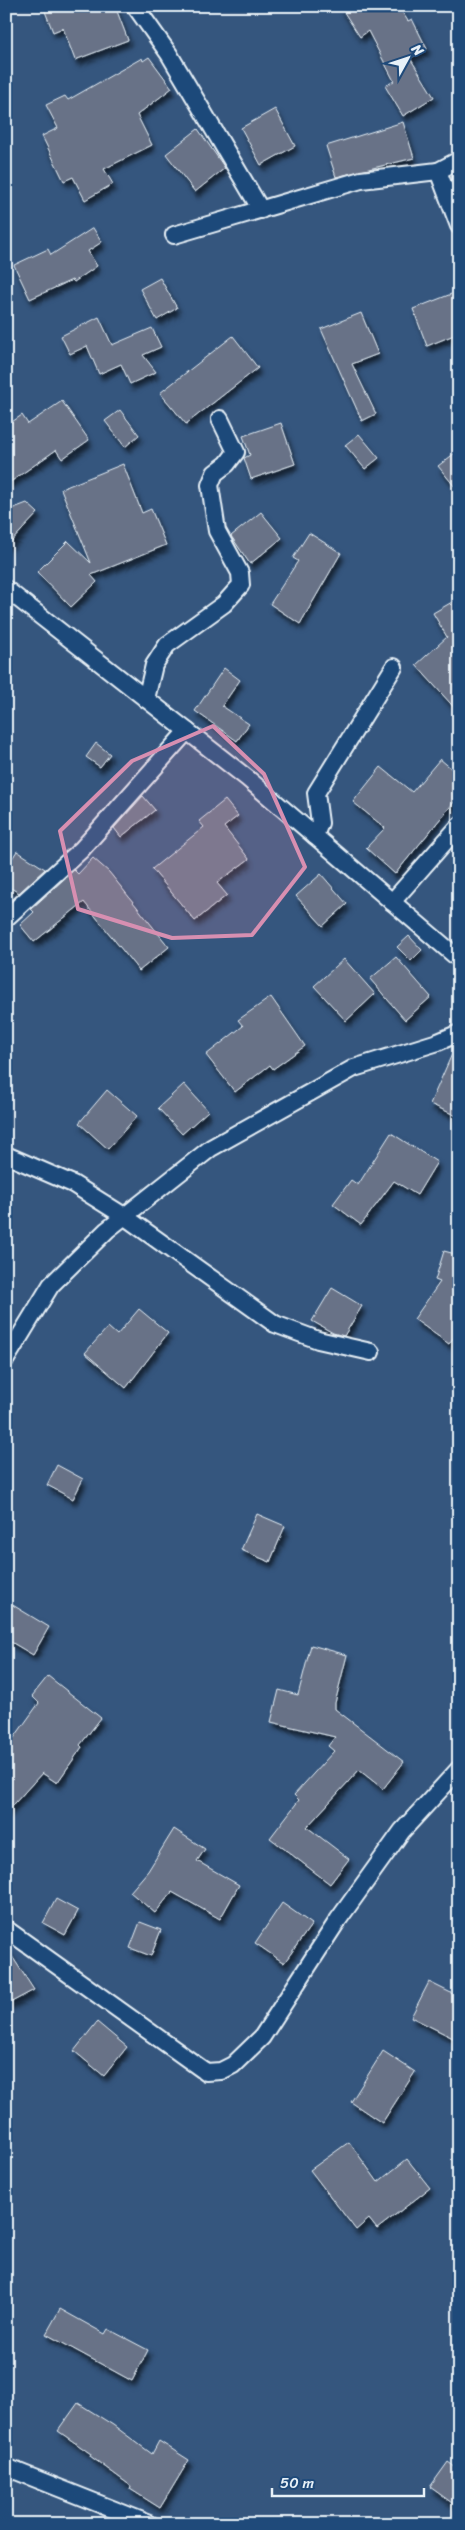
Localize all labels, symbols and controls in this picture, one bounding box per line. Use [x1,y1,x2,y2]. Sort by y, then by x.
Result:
north arrow [382,32,432,82]
text: N [404,37,430,62]
scale bar [272,2465,425,2497]
text: 50 m [280,2470,315,2496]

